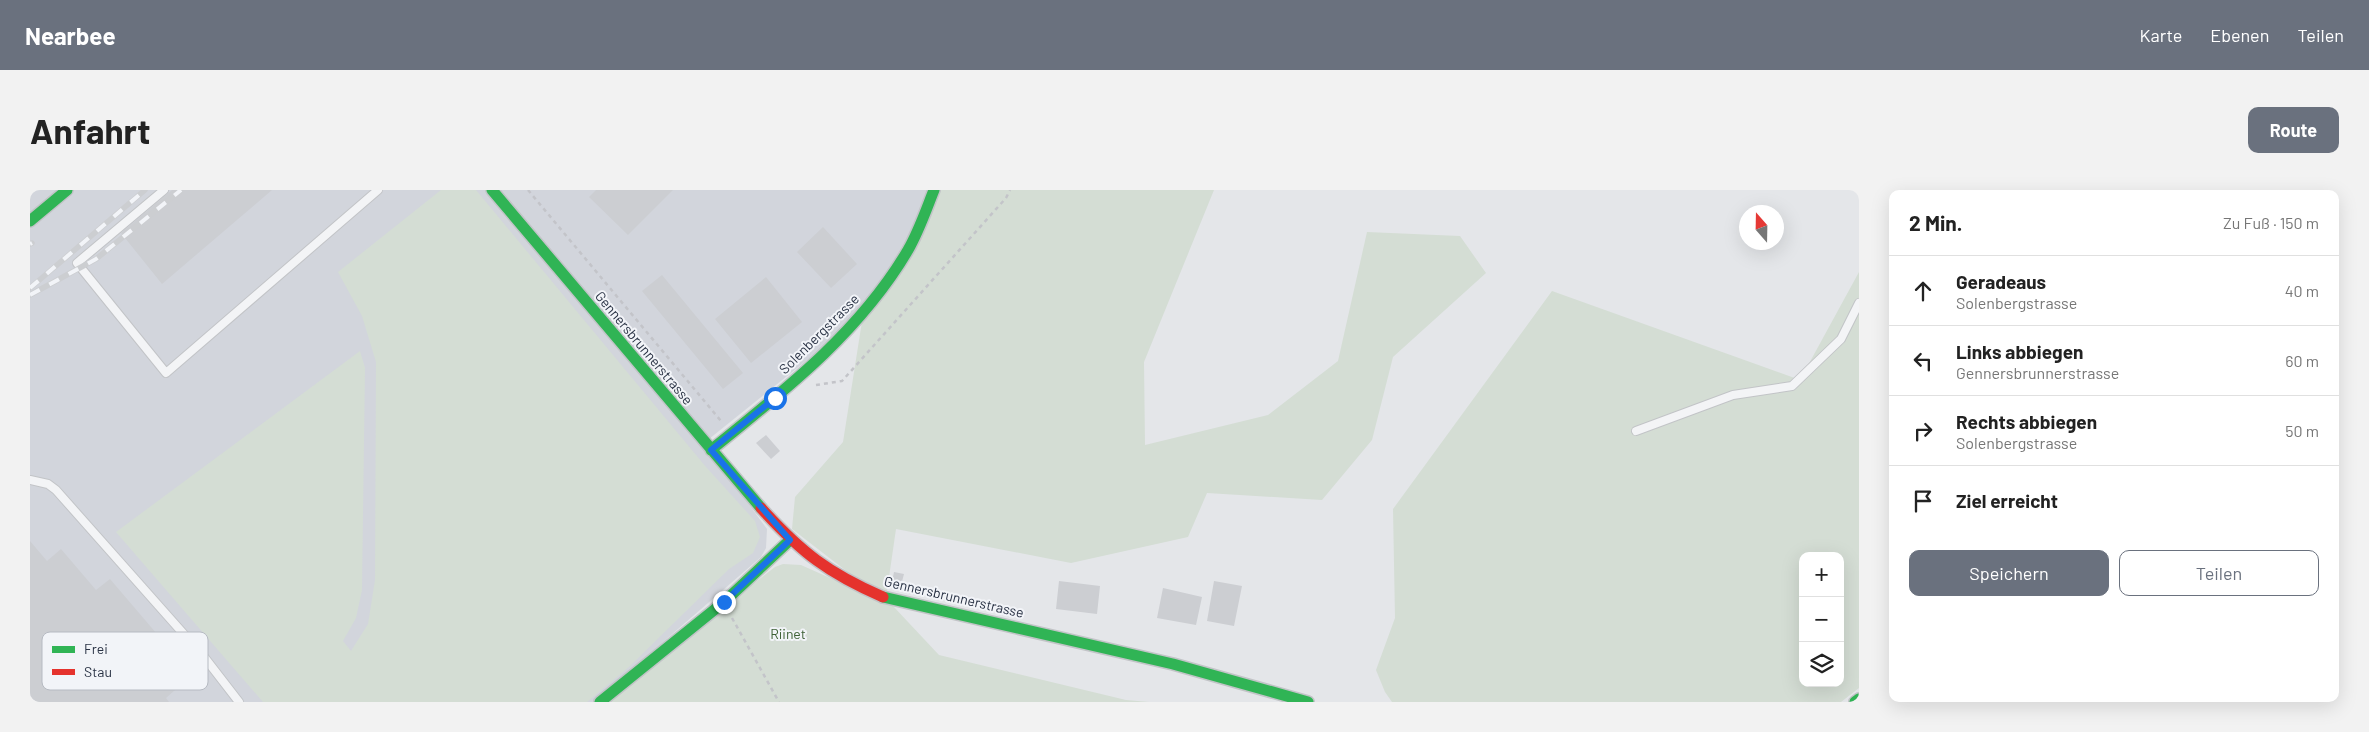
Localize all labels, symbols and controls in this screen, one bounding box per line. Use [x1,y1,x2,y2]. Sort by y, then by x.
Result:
text: Nearbee [25,21,116,50]
text: Karte [2139,24,2182,46]
text: Ebenen [2210,24,2269,46]
text: Teilen [2297,24,2344,46]
button: Route [2248,107,2339,153]
text: Anfahrt [30,109,150,151]
north arrow [1739,205,1784,250]
text: 2 Min. [1909,210,1962,235]
text: Zu Fuß · 150 m [2223,213,2319,232]
text: Geradeaus [1956,270,2046,293]
icon: ahead [1909,277,1937,305]
text: 40 m [2285,281,2319,300]
street label: Gennersbrunnerstrasse [592,288,697,408]
street label: Solenbergstrasse [775,290,862,377]
text: Solenbergstrasse [1956,293,2077,312]
text: Links abbiegen [1956,340,2083,363]
icon: left [1909,347,1937,375]
text: 60 m [2285,351,2319,370]
text: Gennersbrunnerstrasse [1956,363,2119,382]
route start [764,387,787,410]
text: Rechts abbiegen [1956,410,2097,433]
icon: right [1909,417,1937,445]
text: 50 m [2285,421,2319,440]
text: Solenbergstrasse [1956,433,2077,452]
icon: arrive [1909,487,1937,515]
text: Ziel erreicht [1956,489,2058,512]
button: Speichern [1909,550,2109,596]
button: Teilen [2119,550,2319,596]
map controls [1799,552,1844,687]
button: + [1799,552,1844,597]
street label: Gennersbrunnerstrasse [883,572,1026,621]
route end [713,591,736,614]
button: − [1799,597,1844,642]
park label: Riinet [770,625,806,642]
legend [42,632,208,690]
text: Frei [84,640,108,657]
button: layers [1799,642,1844,687]
text: Stau [84,663,112,680]

